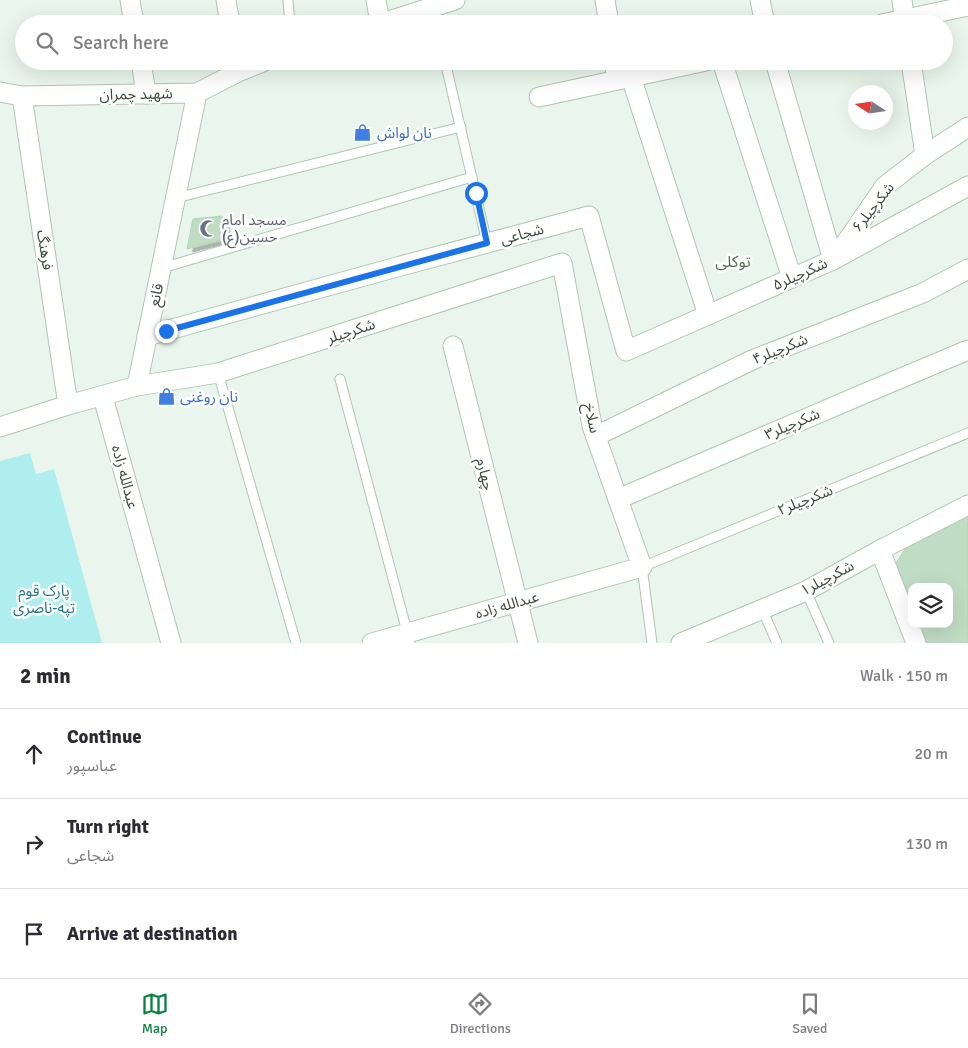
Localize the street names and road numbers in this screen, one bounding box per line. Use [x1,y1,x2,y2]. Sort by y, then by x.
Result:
street label: شهید چمران [99,84,173,105]
street label: شکرچیلر۶ [848,178,899,236]
street label: شجاعی [498,220,546,248]
street label: فرهنگ [33,229,57,272]
street label: شکرچیلر۵ [770,254,831,295]
street label: قانع [145,282,170,309]
street label: شکرچیلر [324,315,378,349]
street label: شکرچیلر۴ [750,330,811,369]
street label: سلاخ [577,401,604,436]
street label: شکرچیلر۳ [762,404,823,445]
street label: عبدالله زاده [108,443,142,511]
street label: چهارم [470,456,498,493]
street label: شکرچیلر۲ [775,481,836,520]
street label: شکرچیلر۱ [797,556,858,601]
street label: عبدالله زاده [473,587,541,623]

